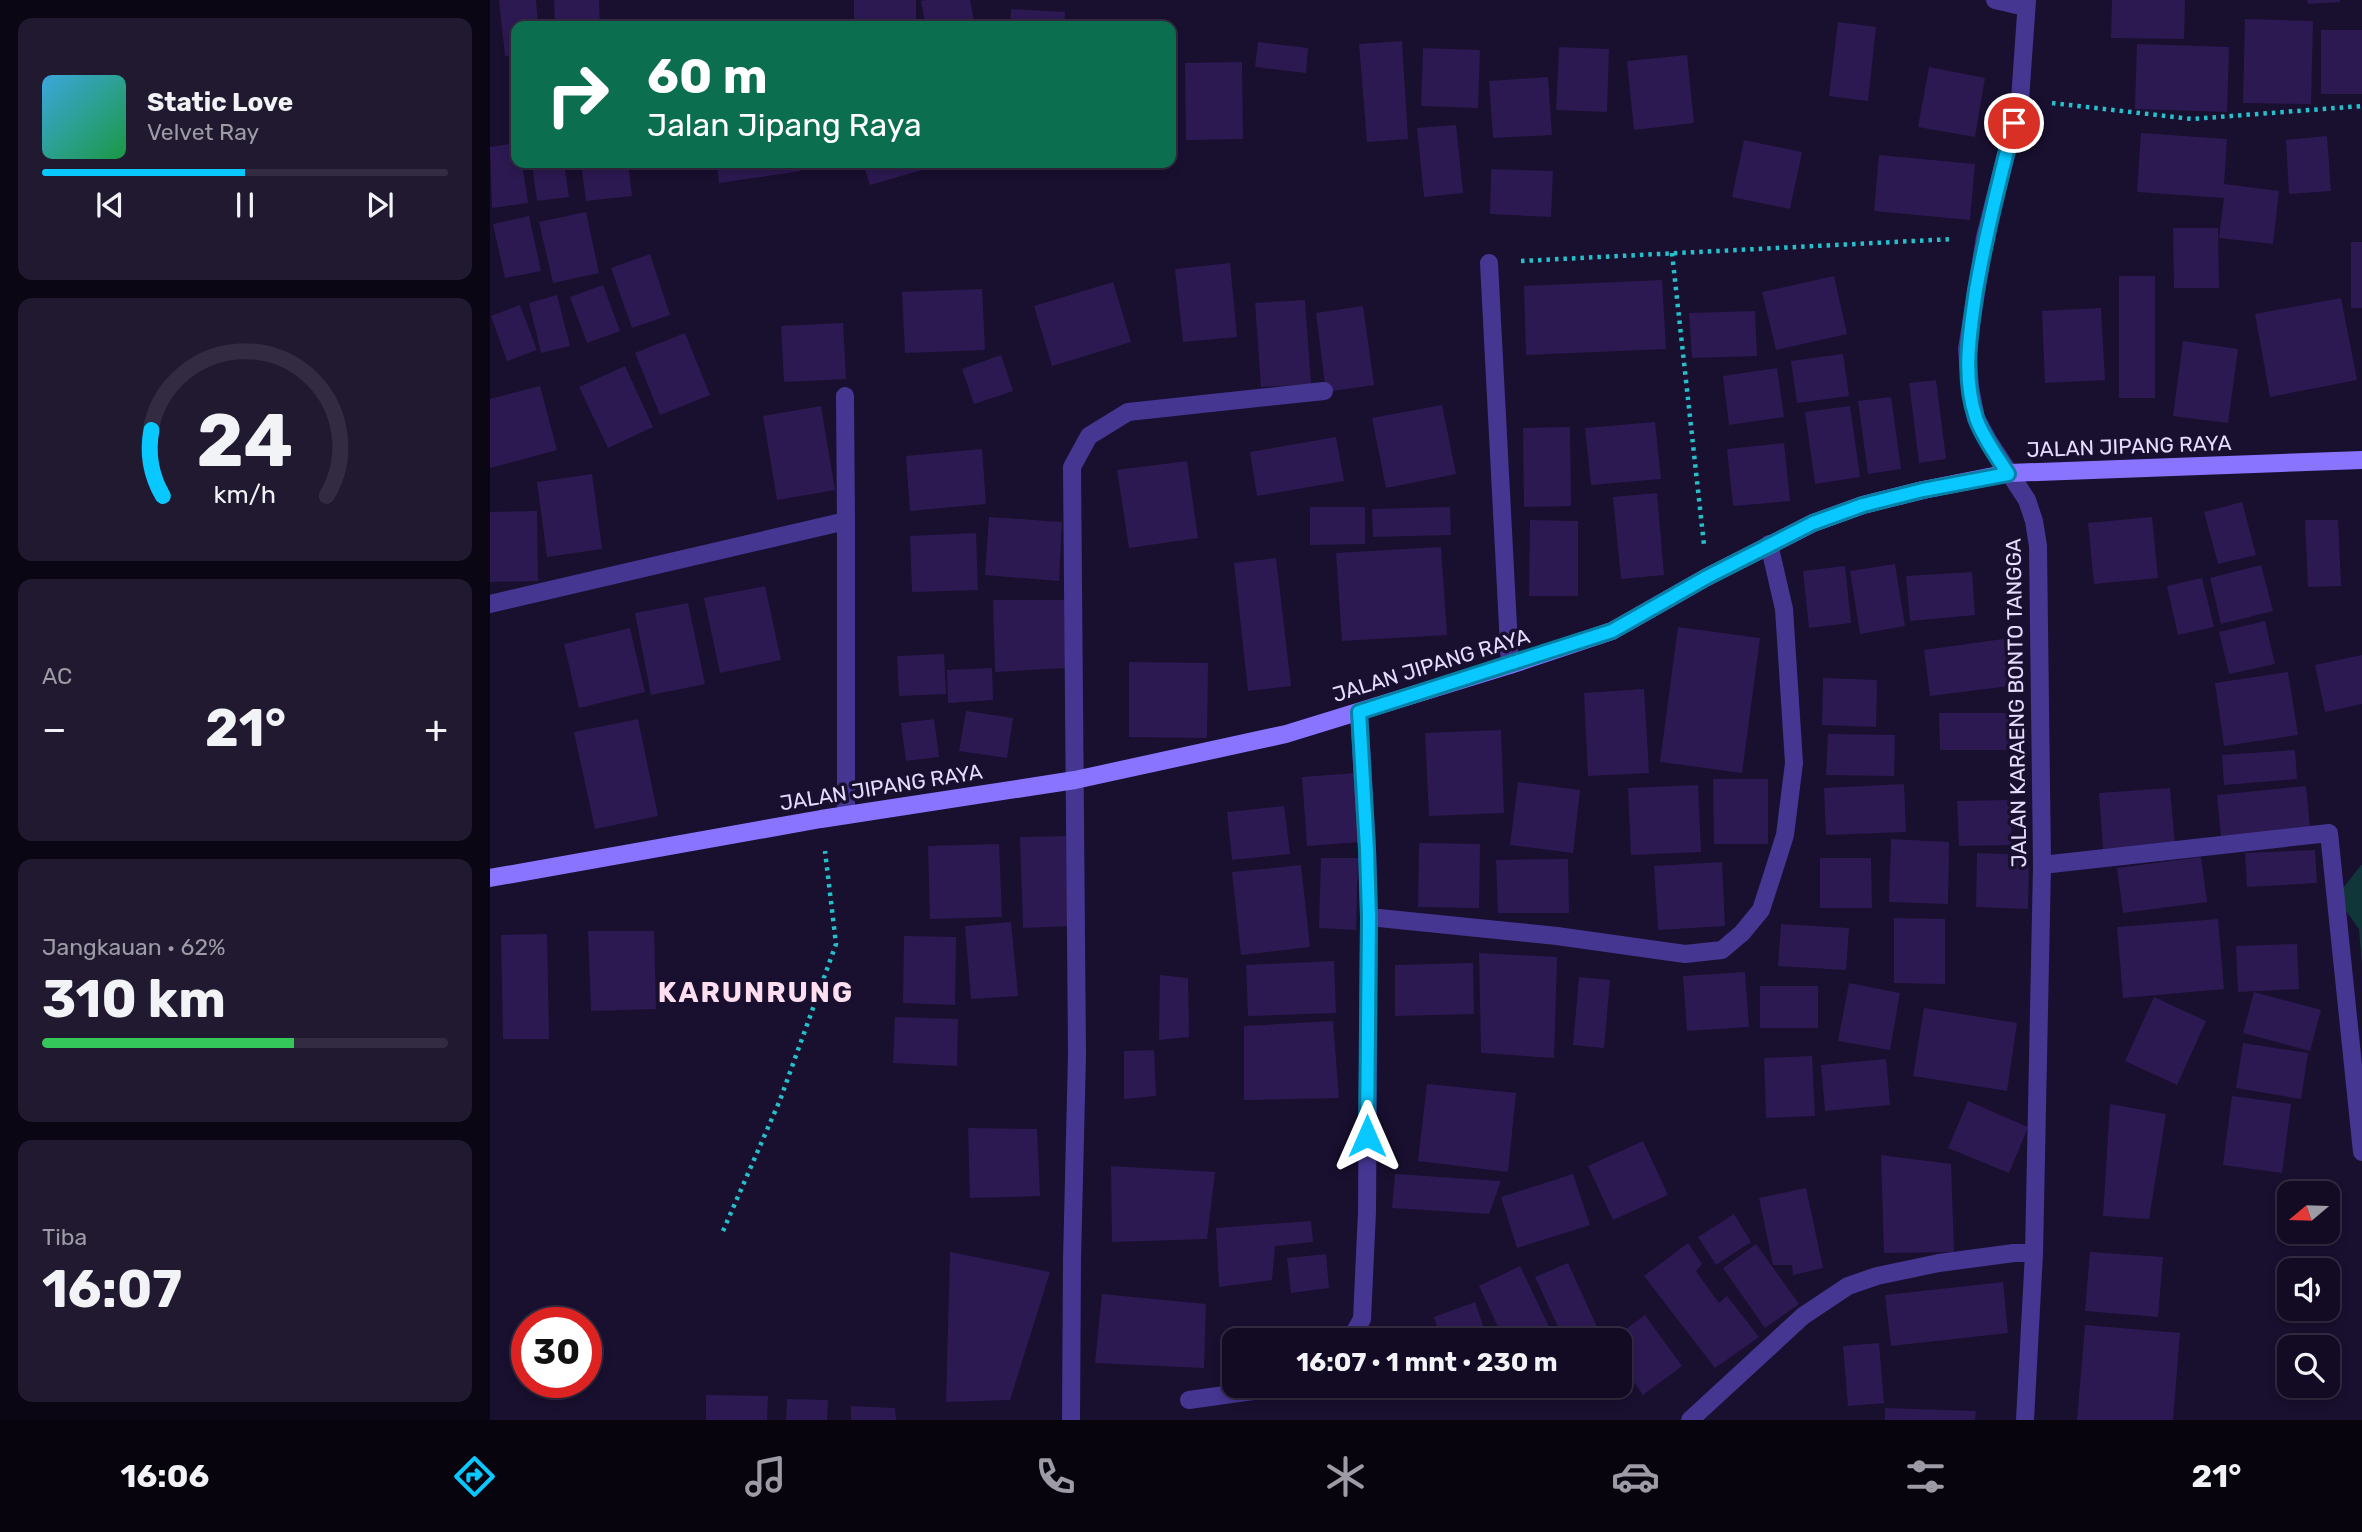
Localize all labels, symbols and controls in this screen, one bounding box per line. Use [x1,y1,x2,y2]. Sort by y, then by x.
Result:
text: 60 m [647,47,768,105]
icon: right [532,49,623,140]
text: Static Love [147,87,293,118]
pin [1984,93,2044,153]
icon: arrive [1995,104,2033,142]
text: Jalan Jipang Raya [647,106,922,144]
text: Velvet Ray [147,118,259,146]
icon: previous [91,186,129,224]
icon: pause [226,186,264,224]
icon: next [361,186,399,224]
text: 24 [197,398,293,484]
street label: JALAN JIPANG RAYA [2026,430,2232,462]
text: km/h [214,479,276,508]
street label: JALAN KARAENG BONTO TANGGA [2001,538,2031,868]
street label: JALAN JIPANG RAYA [1329,623,1533,707]
text: AC [42,662,72,690]
text: 21° [205,697,286,759]
text: − [42,706,67,752]
text: + [424,706,448,752]
street label: JALAN JIPANG RAYA [778,759,984,815]
text: Jangkauan · 62% [42,933,225,961]
text: 310 km [42,968,226,1030]
district label: KARUNRUNG [658,976,854,1009]
position arrow [1330,1099,1404,1173]
north arrow [2277,1181,2340,1244]
map controls [2277,1181,2340,1398]
text: Tiba [42,1223,87,1251]
text: 16:07 [42,1258,182,1320]
button: sound [2277,1258,2340,1321]
speed limit sign: 30 [511,1307,602,1398]
button: search [2277,1335,2340,1398]
text: 16:07 · 1 mnt · 230 m [1296,1347,1558,1378]
icon: directions [450,1452,499,1501]
icon: music [741,1452,790,1501]
icon: phone [1031,1452,1080,1501]
icon: climate [1321,1452,1370,1501]
icon: car [1611,1452,1660,1501]
icon: filters [1901,1452,1950,1501]
text: 16:06 [121,1457,209,1495]
text: 21° [2191,1457,2241,1495]

